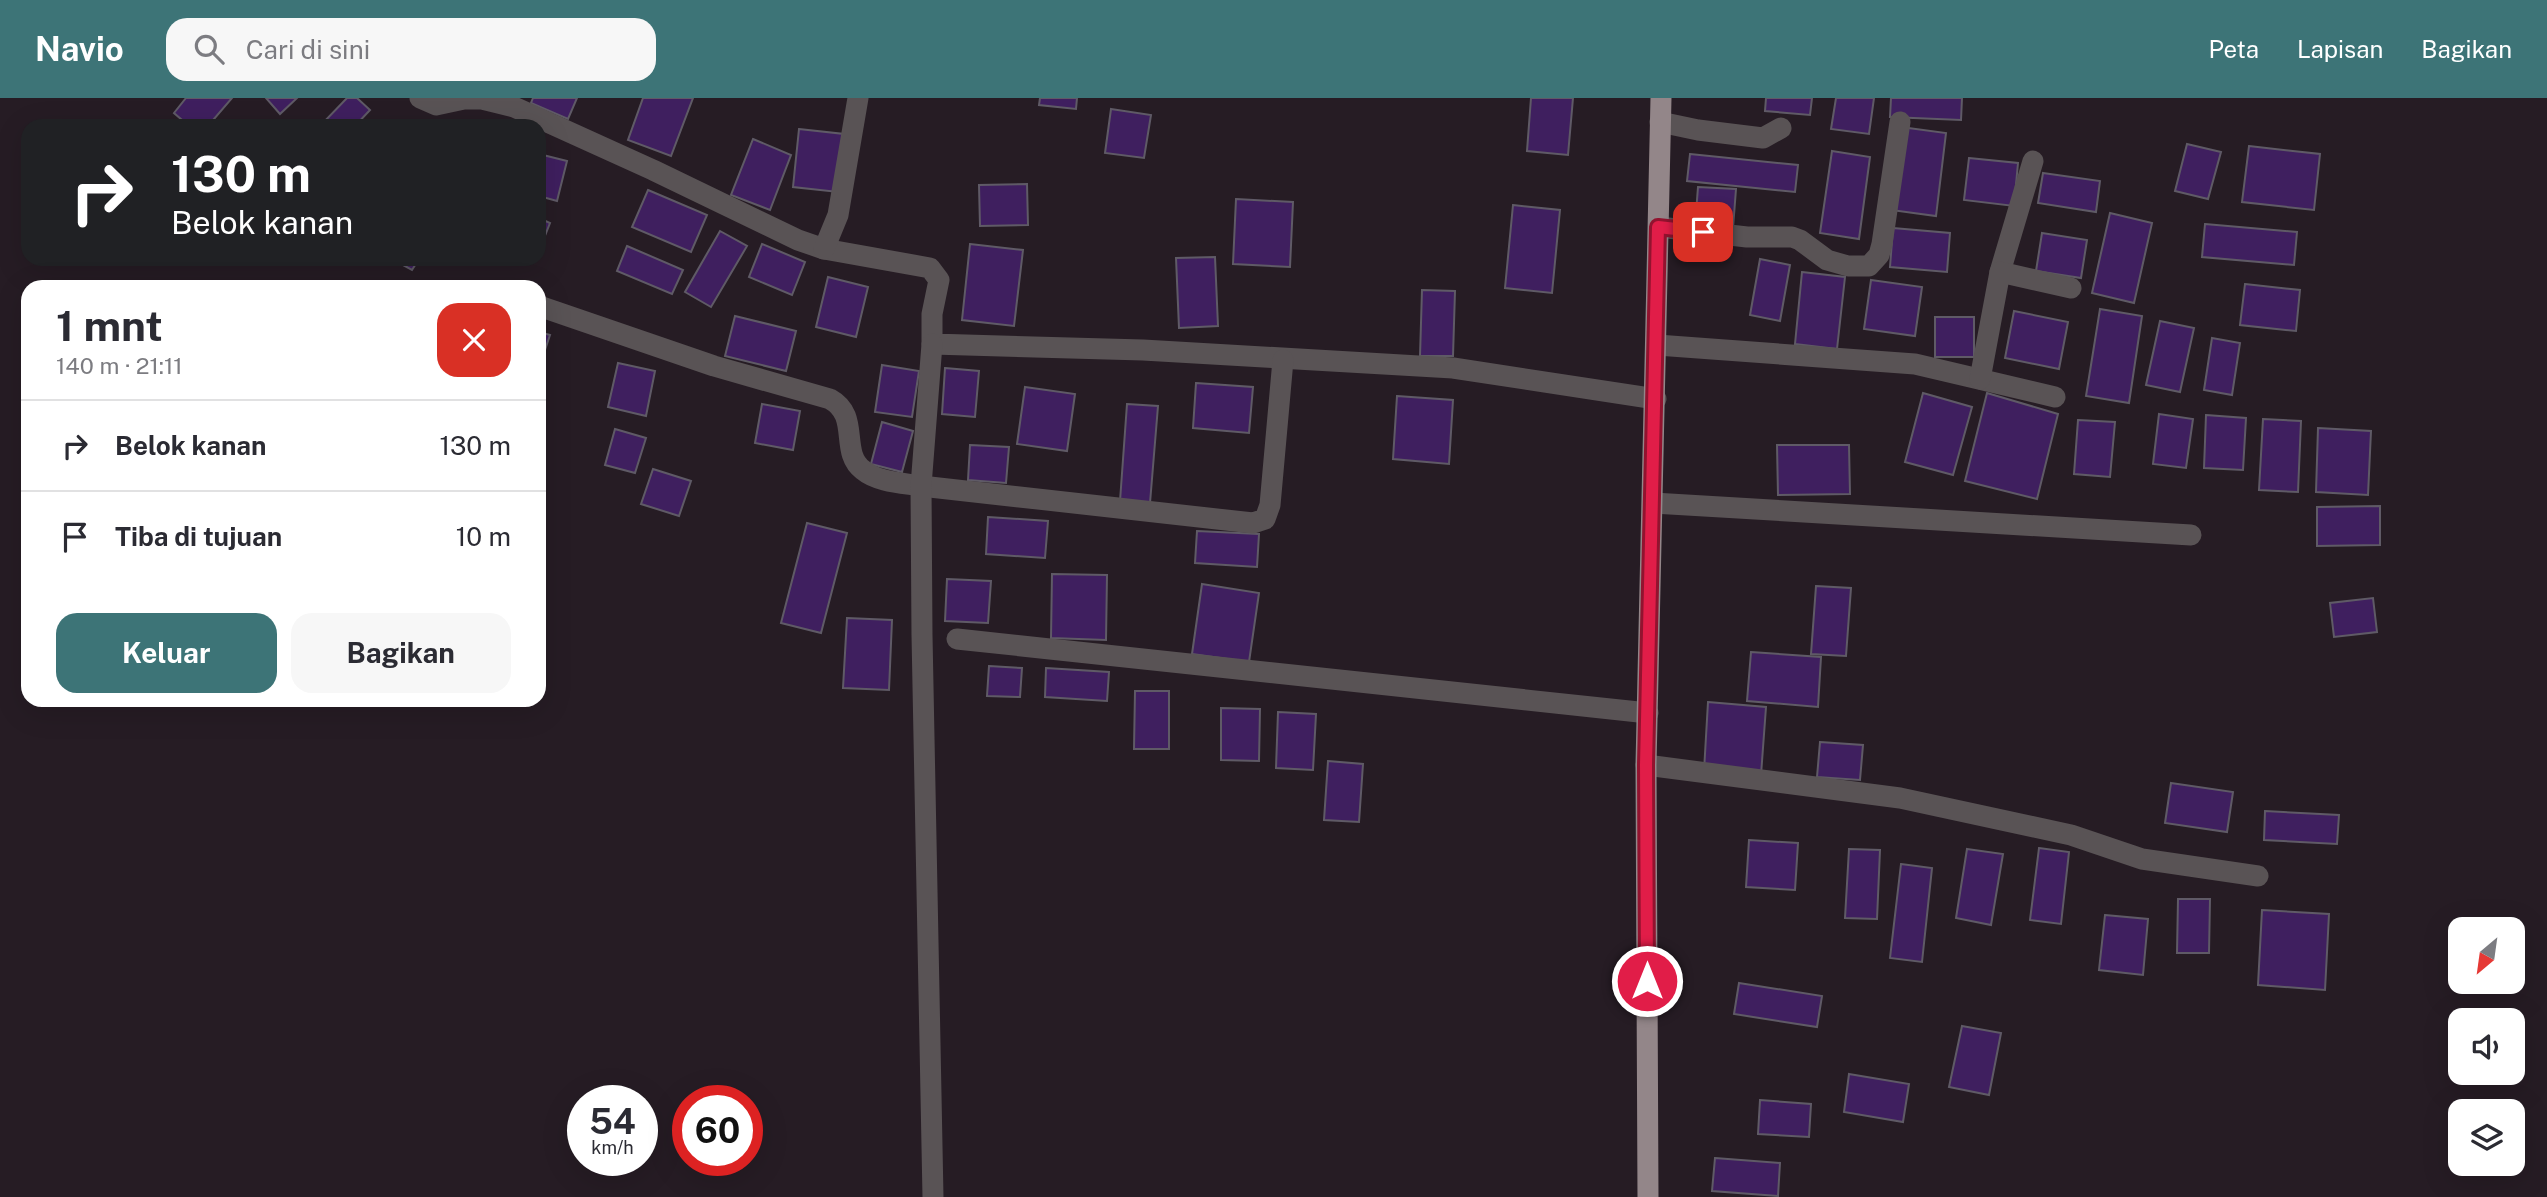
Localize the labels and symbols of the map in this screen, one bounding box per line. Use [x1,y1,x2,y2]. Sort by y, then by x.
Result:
pin [1673,202,1733,262]
north arrow [2448,917,2525,994]
position arrow [1610,944,1684,1018]
speed limit sign: 60 [672,1085,763,1176]

